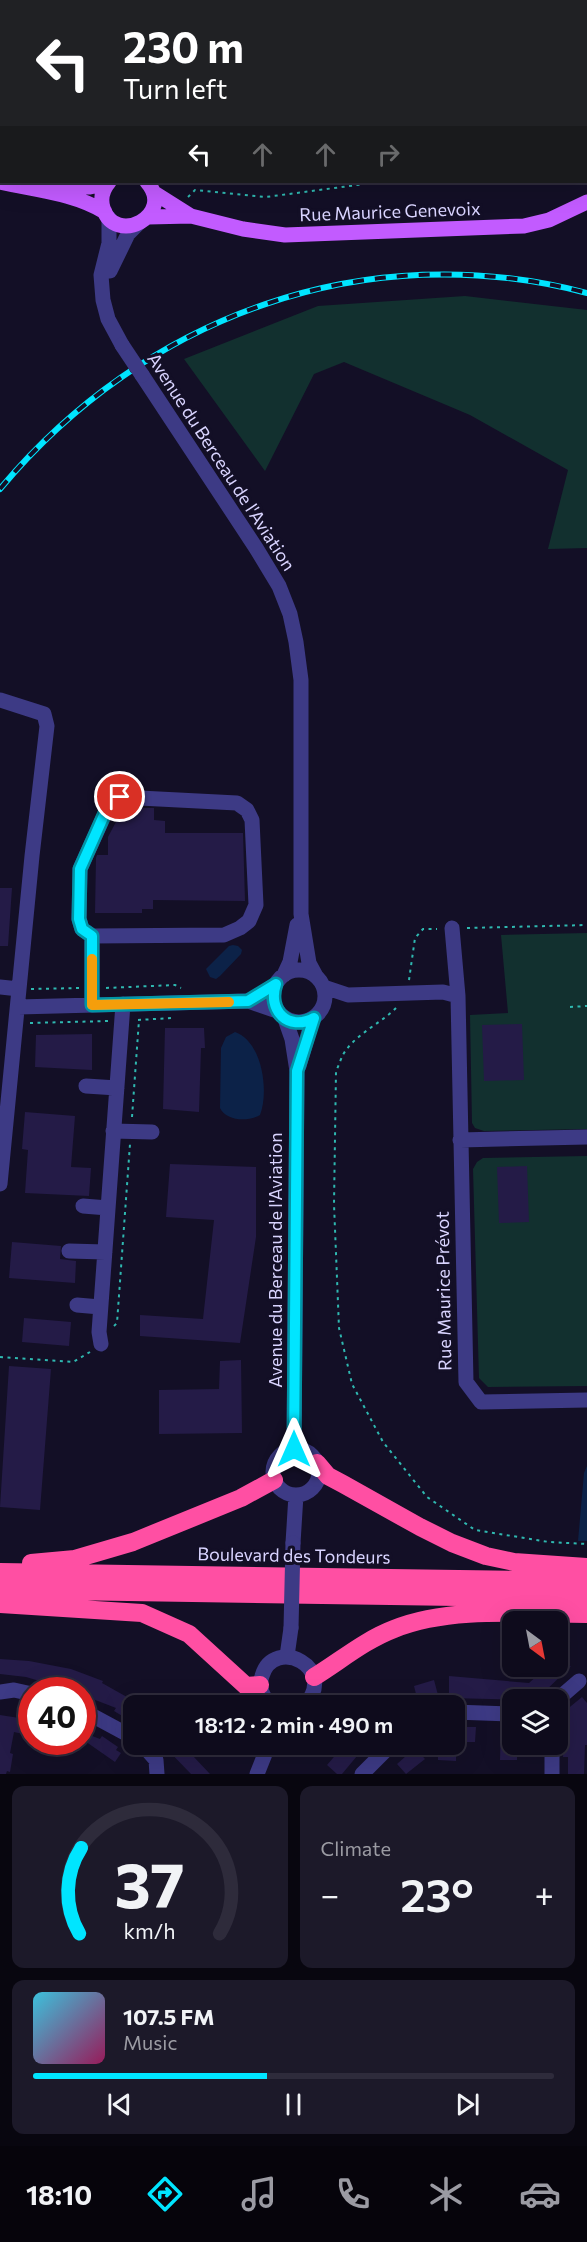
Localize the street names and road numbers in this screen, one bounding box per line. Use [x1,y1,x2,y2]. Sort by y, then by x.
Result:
street label: Rue Maurice Genevoix [299,197,481,225]
street label: Avenue du Berceau de l'Aviation [143,348,301,574]
street label: Avenue du Berceau de l'Aviation [264,1132,286,1388]
street label: Rue Maurice Prévot [431,1211,455,1371]
street label: Boulevard des Tondeurs [197,1542,391,1568]

